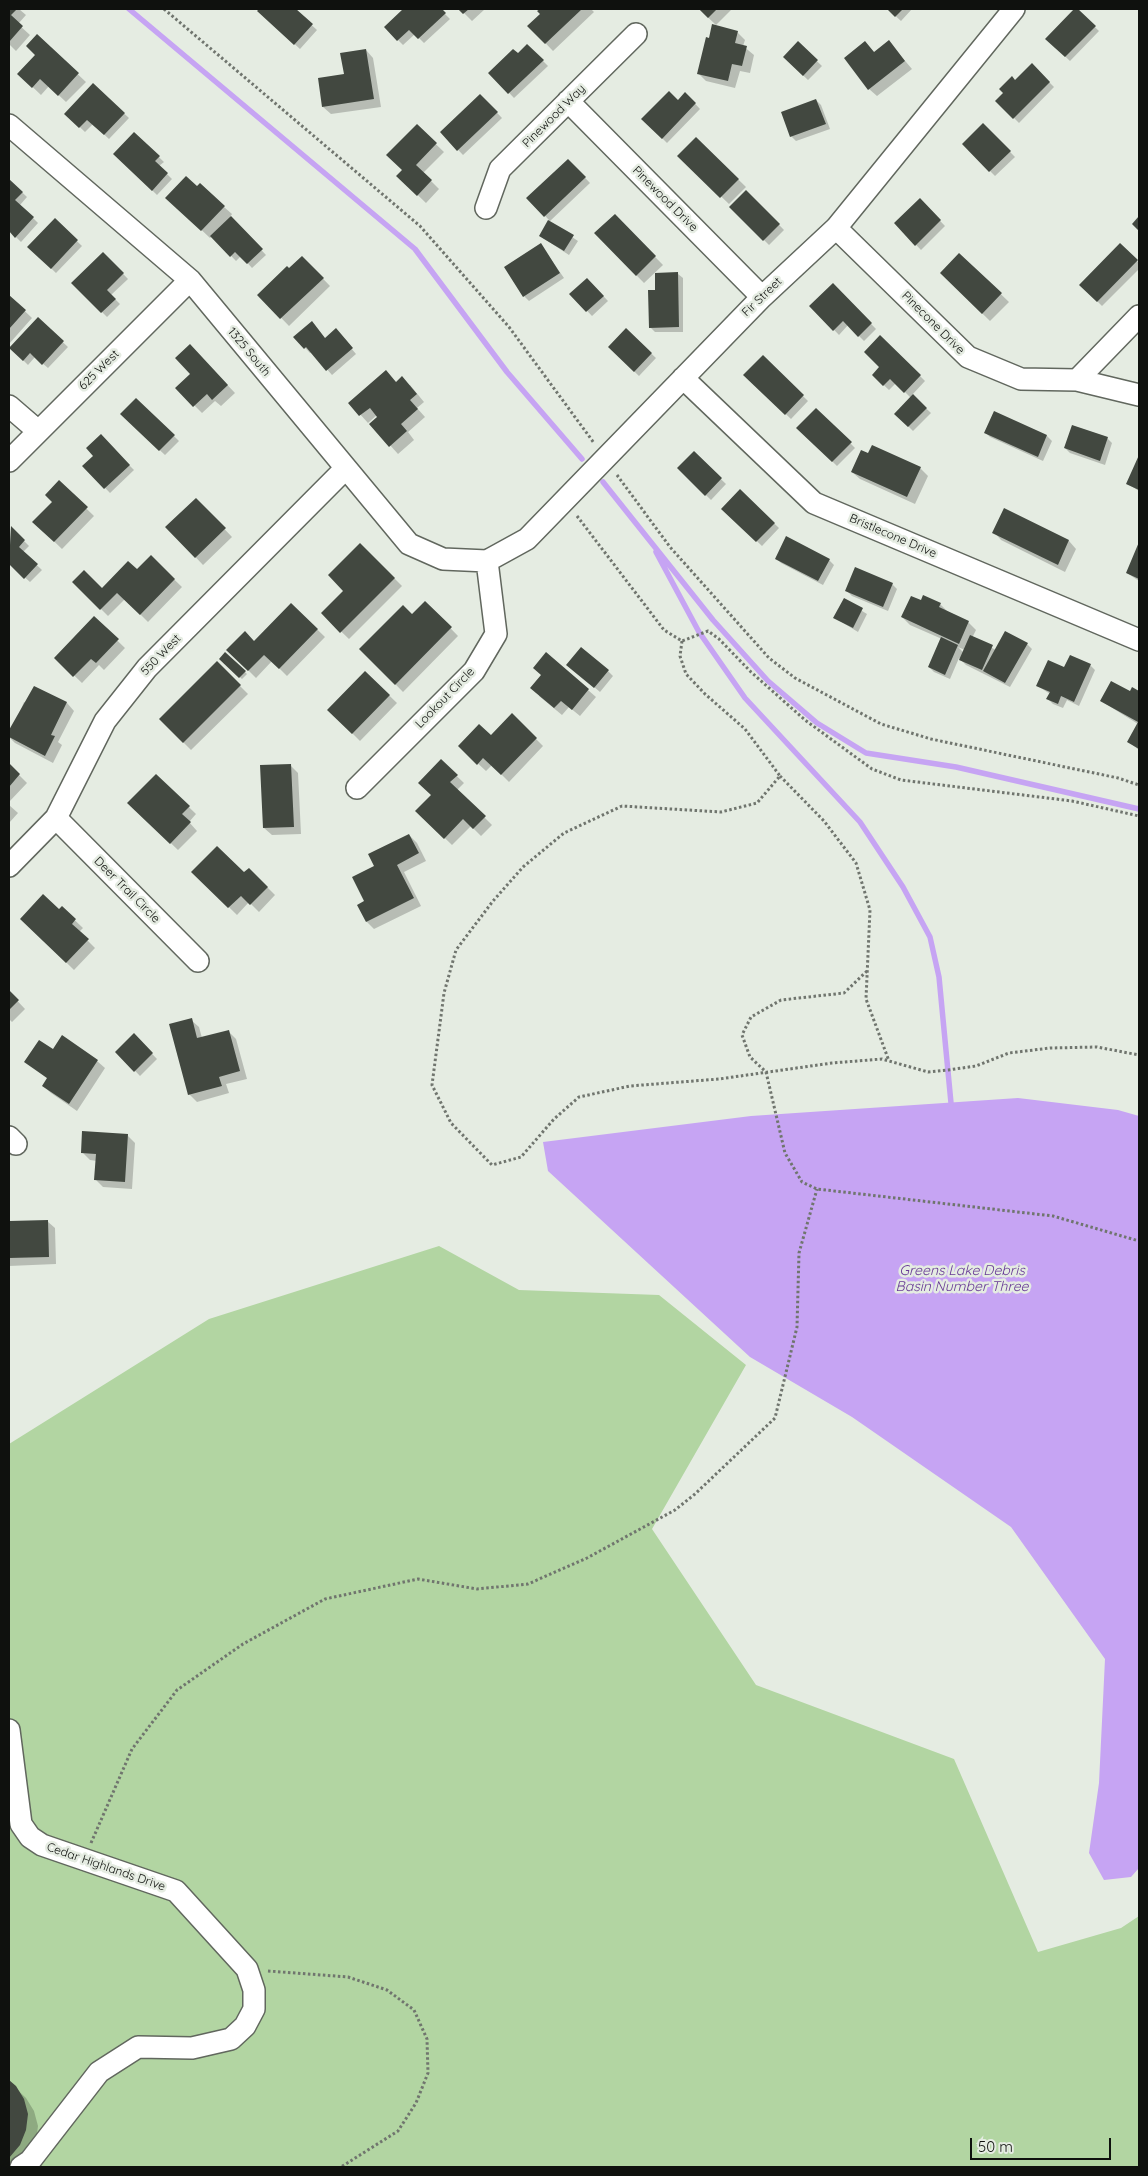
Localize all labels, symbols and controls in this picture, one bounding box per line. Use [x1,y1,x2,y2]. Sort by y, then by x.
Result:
street label: Pinewood Way [520,82,588,150]
street label: Pinewood Drive [629,163,701,235]
street label: Fir Street [739,274,785,320]
street label: Pinecone Drive [899,289,967,357]
street label: 1325 South [225,325,273,379]
street label: 625 West [76,347,122,393]
street label: Bristlecone Drive [847,511,939,561]
street label: 550 West [138,632,184,678]
street label: Lookout Circle [412,665,478,731]
street label: Deer Trail Circle [91,854,163,926]
water label: Greens Lake Debris Basin Number Three [896,1263,1028,1295]
street label: Cedar Highlands Drive [45,1840,167,1894]
scale bar [973,2128,1114,2160]
text: 50 m [978,2137,1013,2156]

